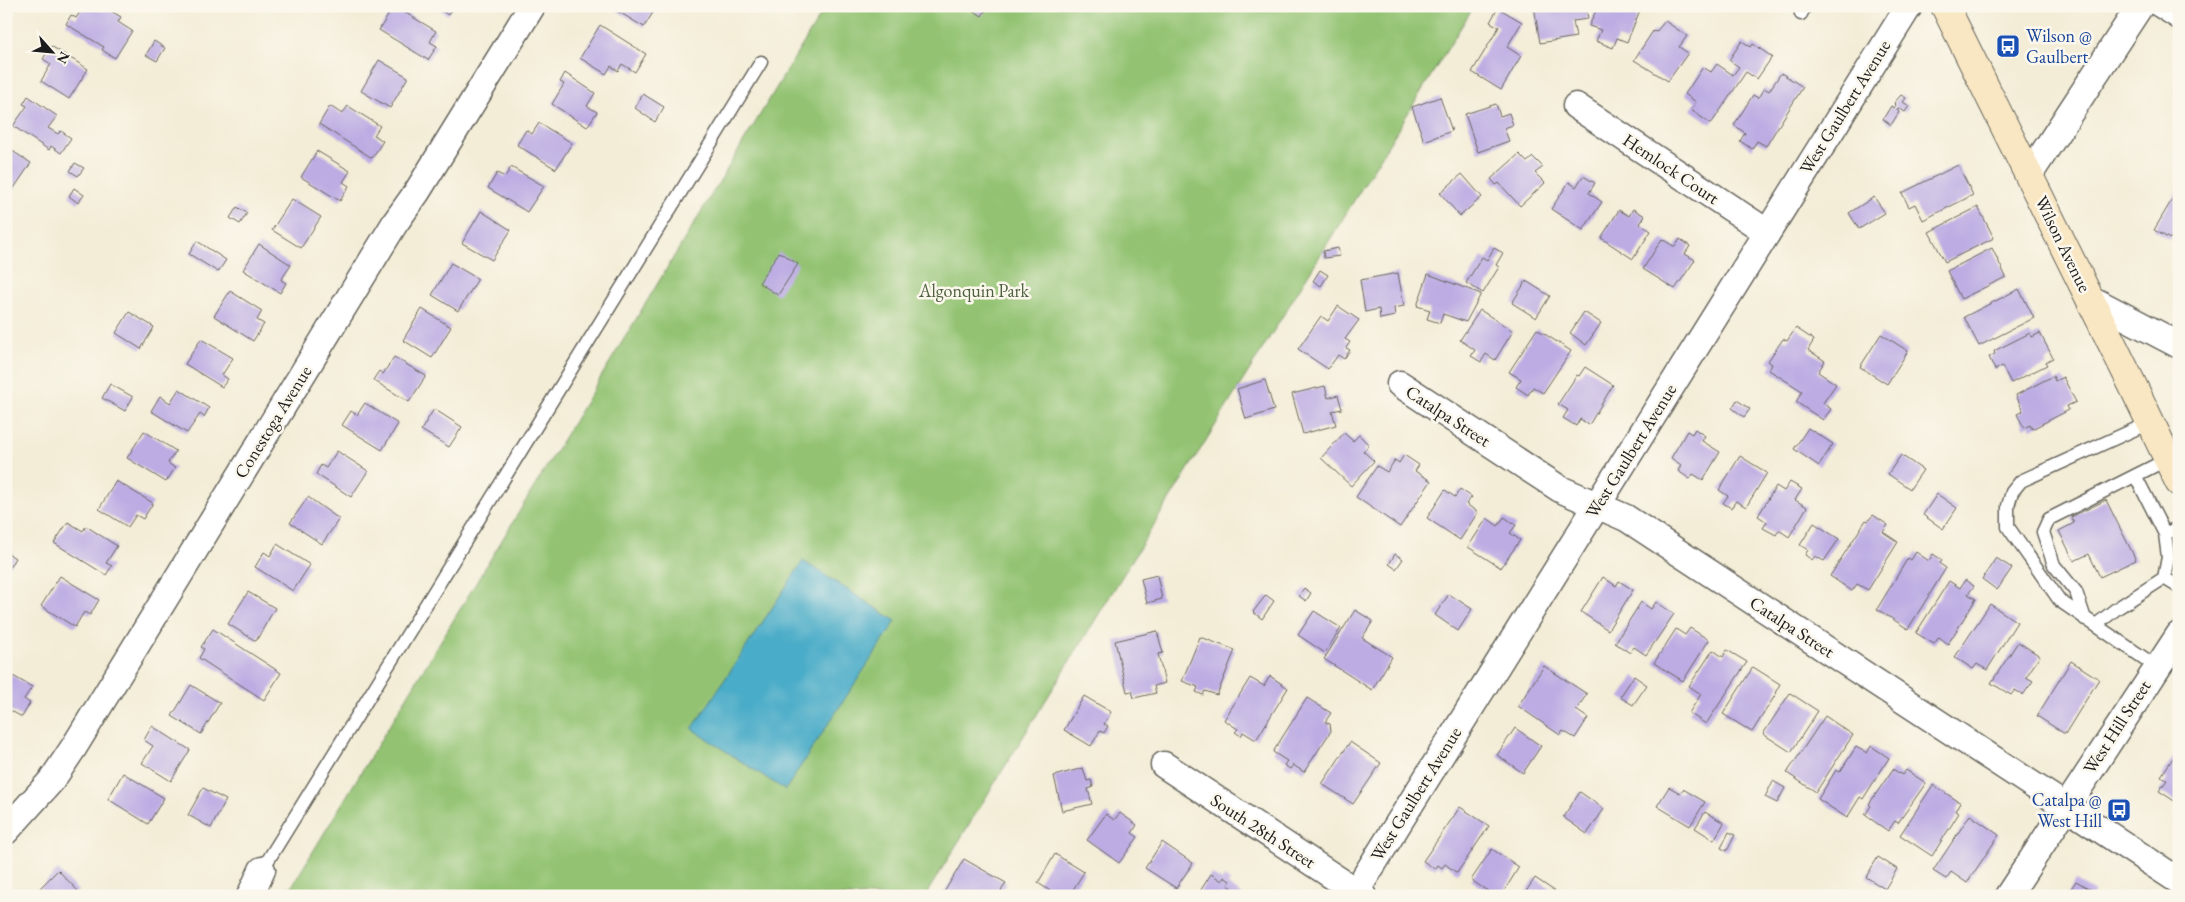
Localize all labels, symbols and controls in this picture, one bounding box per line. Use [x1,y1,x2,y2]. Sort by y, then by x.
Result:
place label: Wilson @ Gaulbert [2026,24,2092,68]
north arrow [28,28,78,78]
bus stop icon: Wilson @ Gaulbert [1995,33,2021,59]
street label: West Gaulbert Avenue [1794,35,1895,178]
text: N [53,49,74,68]
street label: Hemlock Court [1619,128,1724,209]
street label: Wilson Avenue [2030,192,2097,296]
park label: Algonquin Park [918,279,1030,302]
street label: Conestoga Avenue [229,361,316,482]
street label: West Gaulbert Avenue [1580,379,1681,522]
street label: Catalpa Street [1402,380,1495,452]
street label: Catalpa Street [1746,591,1839,663]
street label: West Hill Street [2078,675,2156,778]
street label: West Gaulbert Avenue [1365,722,1466,865]
street label: South 28th Street [1206,788,1320,873]
place label: Catalpa @ West Hill [2032,788,2102,832]
bus stop icon: Catalpa @ West Hill [2106,797,2132,823]

